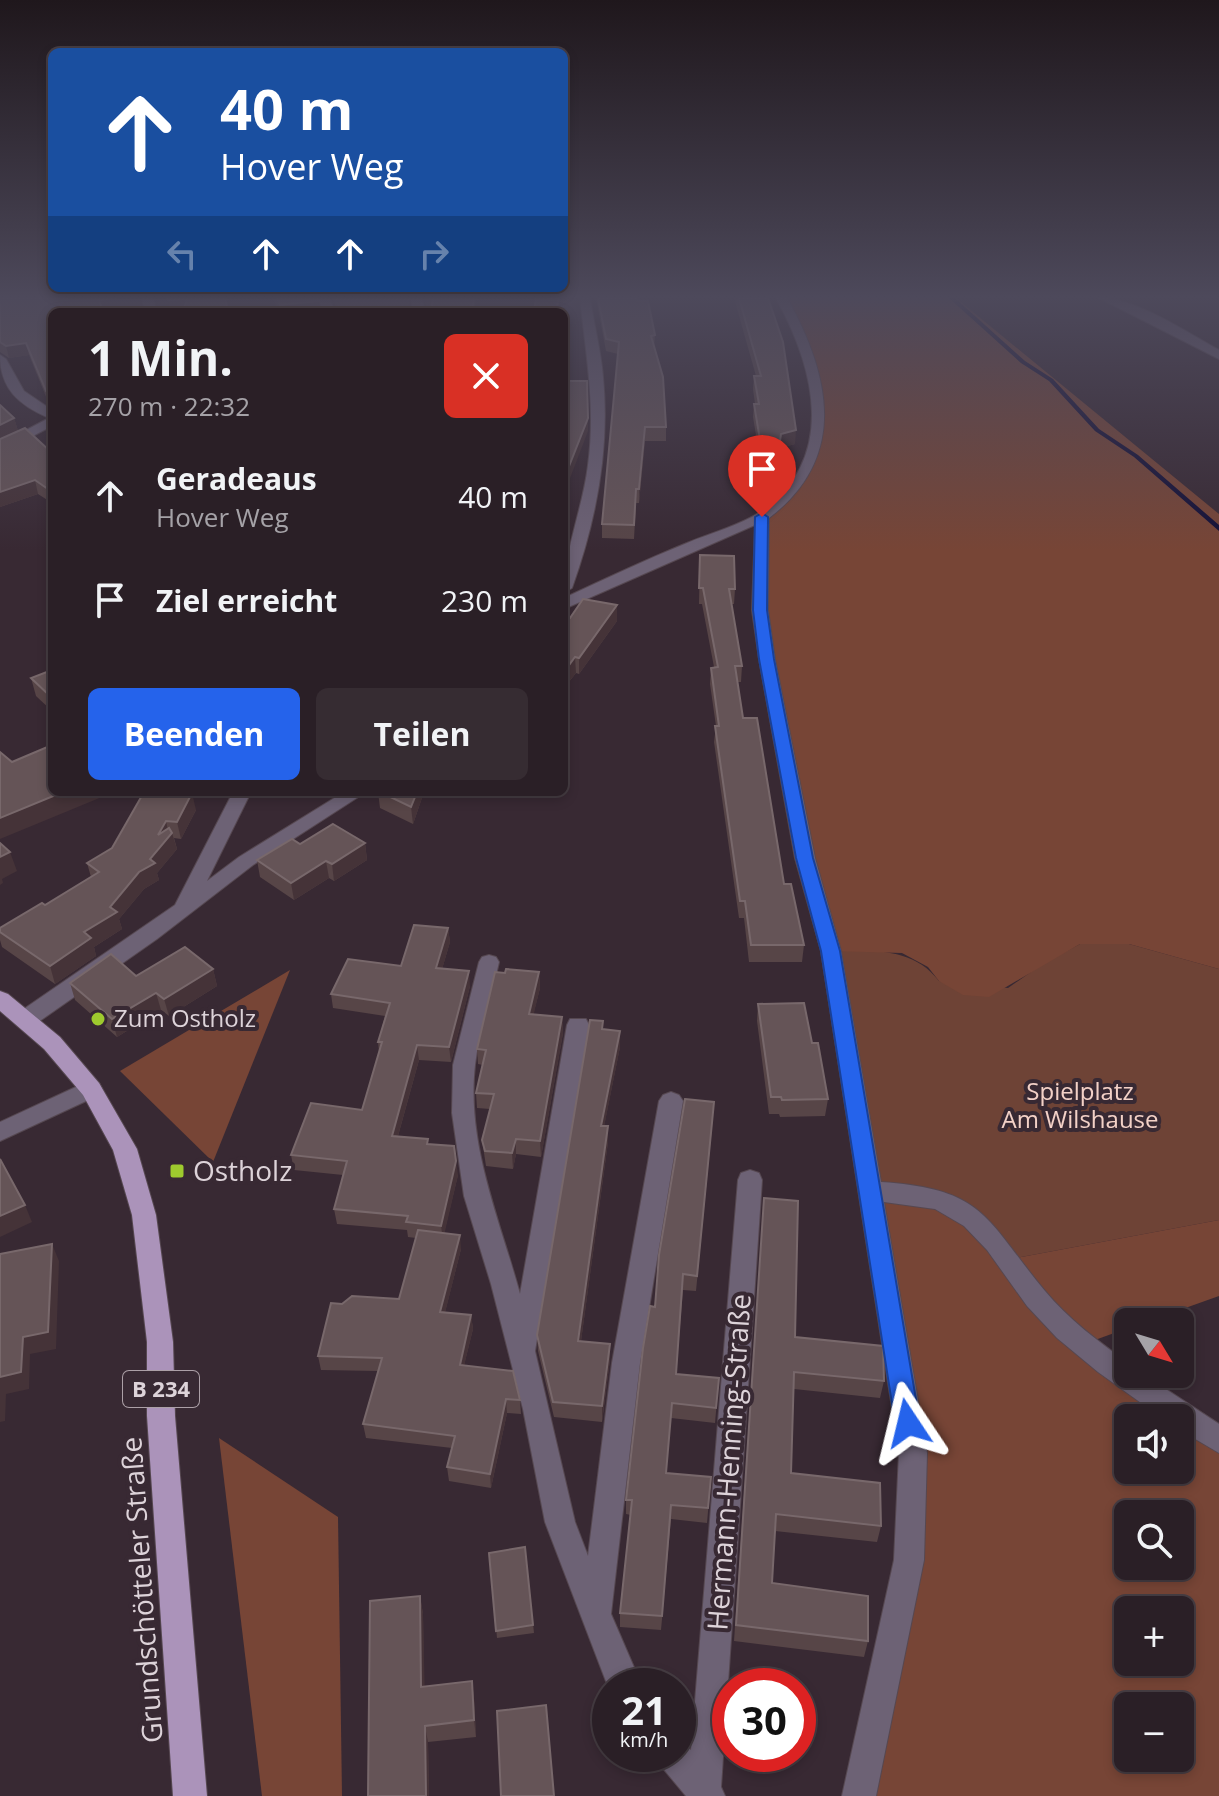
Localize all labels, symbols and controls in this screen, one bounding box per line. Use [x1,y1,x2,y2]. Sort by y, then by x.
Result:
text: 40 m [220,70,354,146]
icon: ahead [88,80,192,184]
text: Hover Weg [220,142,403,191]
icon: left [160,232,204,276]
icon: ahead [244,232,288,276]
icon: ahead [328,232,372,276]
icon: right [412,232,456,276]
text: 1 Min. [88,325,233,390]
button: close [444,334,528,418]
text: 270 m · 22:32 [88,388,250,424]
pin [728,435,796,517]
icon: arrive [740,447,784,491]
text: Geradeaus [156,458,317,499]
icon: ahead [88,474,132,518]
text: 40 m [458,476,528,517]
text: Hover Weg [156,499,289,535]
icon: arrive [88,578,132,622]
text: Ziel erreicht [156,580,337,621]
text: 230 m [441,580,528,621]
button: Beenden [88,688,300,780]
button: Teilen [316,688,528,780]
place label: Zum Ostholz [114,1001,256,1034]
marker: Zum Ostholz [89,1010,107,1028]
park label: Spielplatz Am Wilshause [1001,1074,1159,1135]
place label: Ostholz [193,1151,292,1189]
marker: Ostholz [168,1162,186,1180]
street label: Hermann-Henning-Straße [697,1292,759,1632]
north arrow [1114,1308,1194,1388]
map controls [1114,1308,1194,1772]
road number: B 234 [123,1371,199,1407]
position arrow [866,1381,950,1465]
button: sound [1114,1404,1194,1484]
street label: Grundschötteler Straße [111,1436,171,1744]
button: search [1114,1500,1194,1580]
button: + [1114,1596,1194,1676]
speed limit sign: 30 [712,1668,816,1772]
text: 21 [621,1682,667,1737]
button: − [1114,1692,1194,1772]
text: km/h [620,1726,668,1753]

